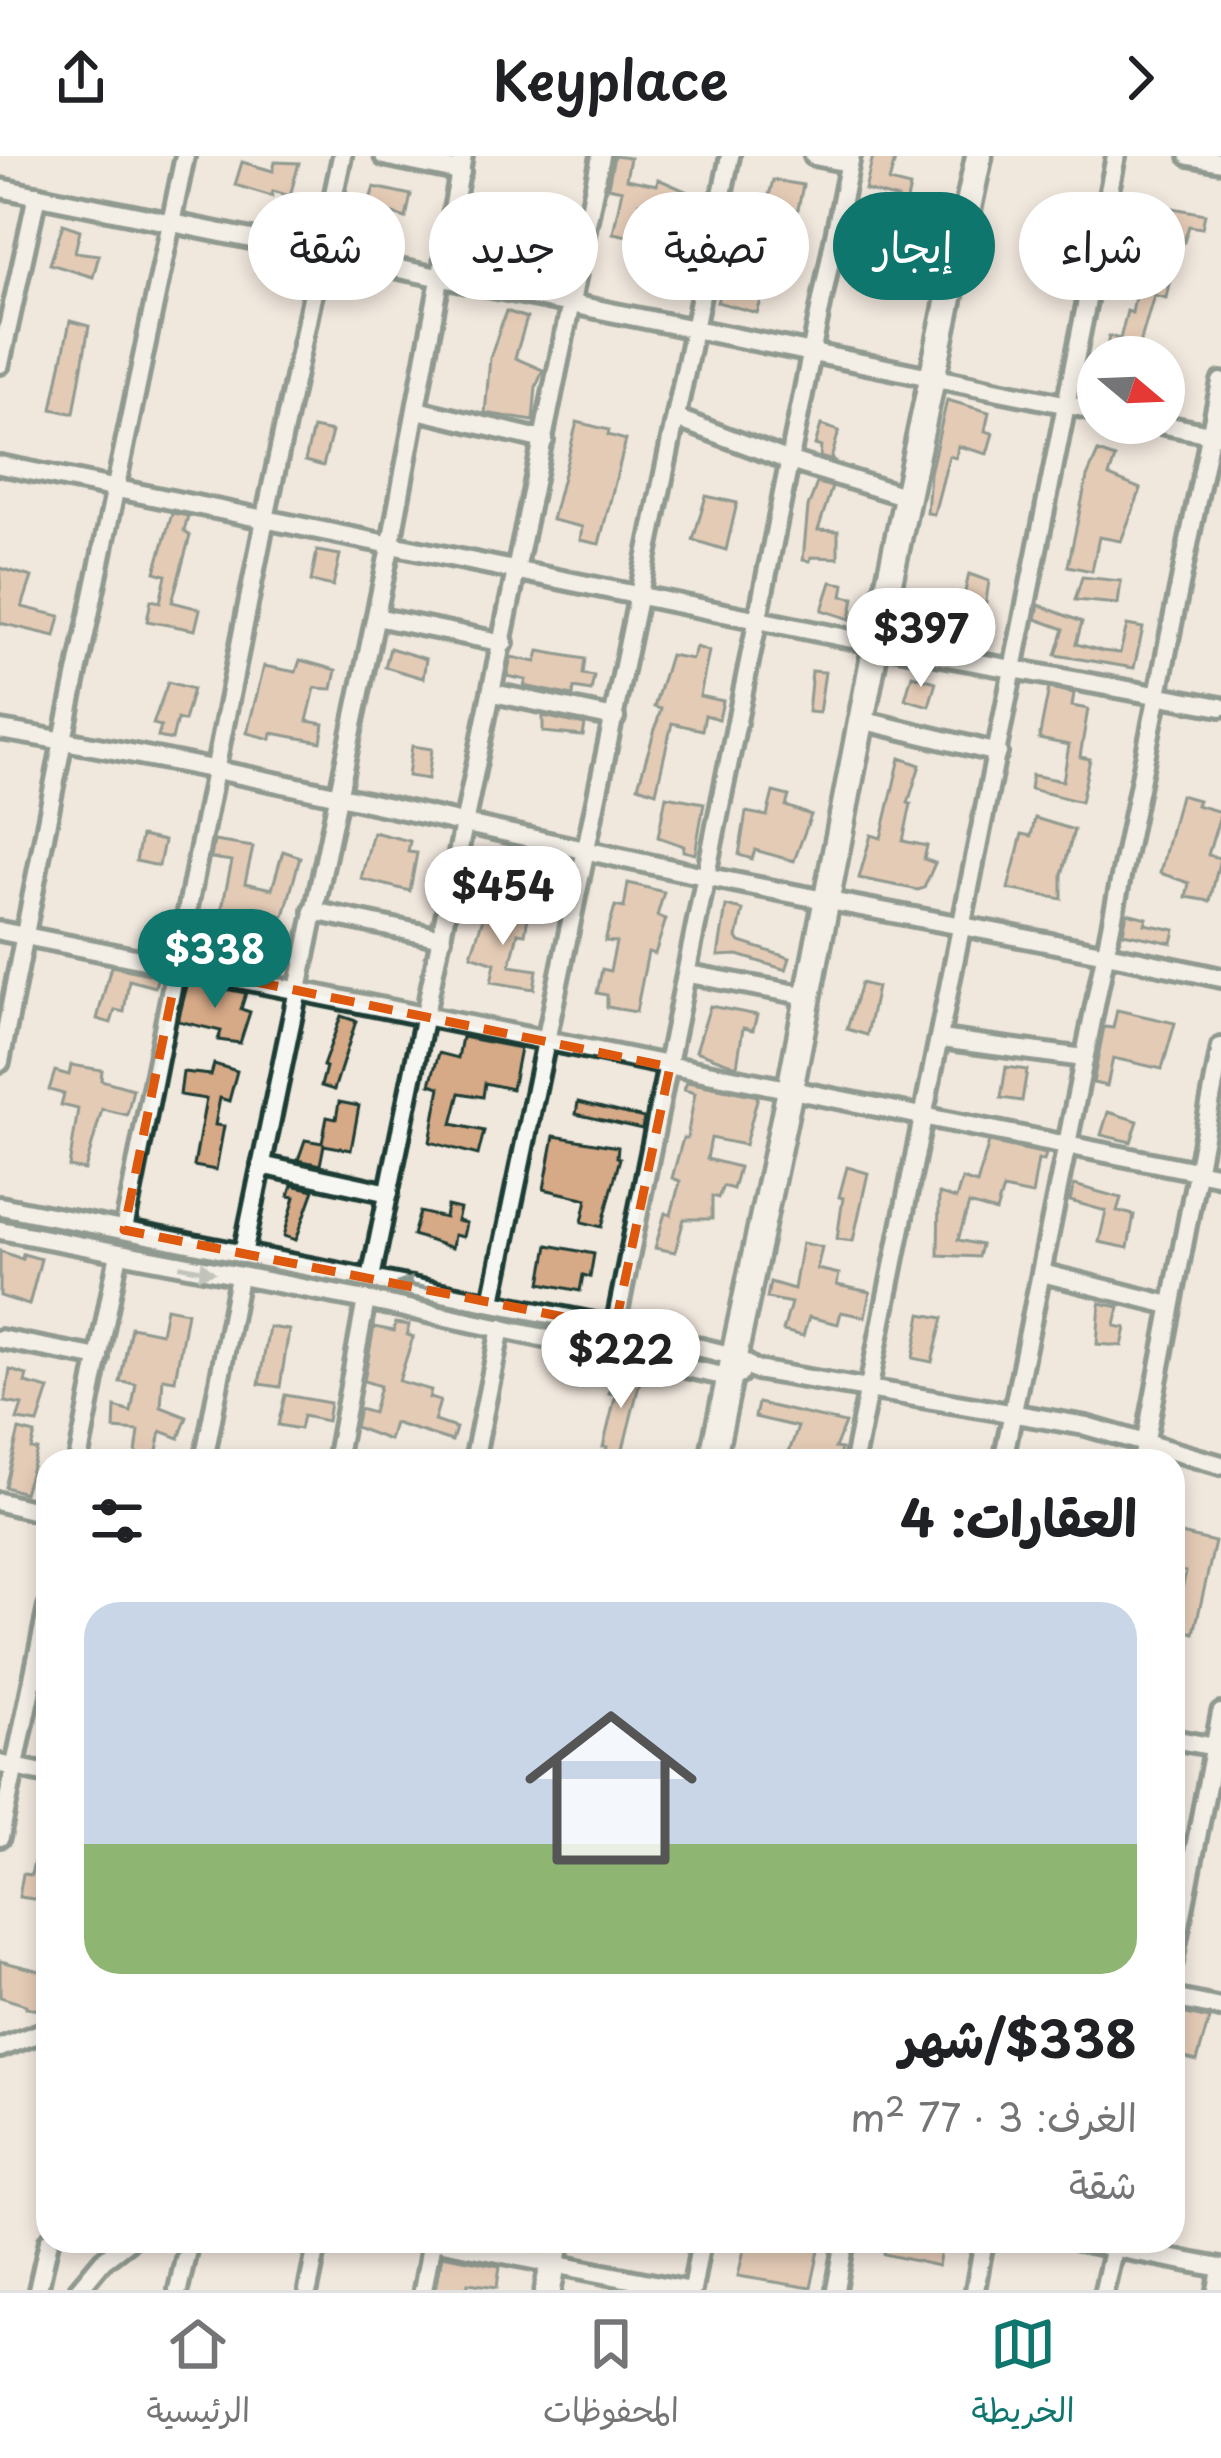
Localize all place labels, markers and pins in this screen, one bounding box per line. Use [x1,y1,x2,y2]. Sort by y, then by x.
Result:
pin: $397 [850,588,992,690]
pin: $454 [432,846,574,948]
pin: $338 [144,909,286,1011]
pin: $222 [550,1309,692,1411]

